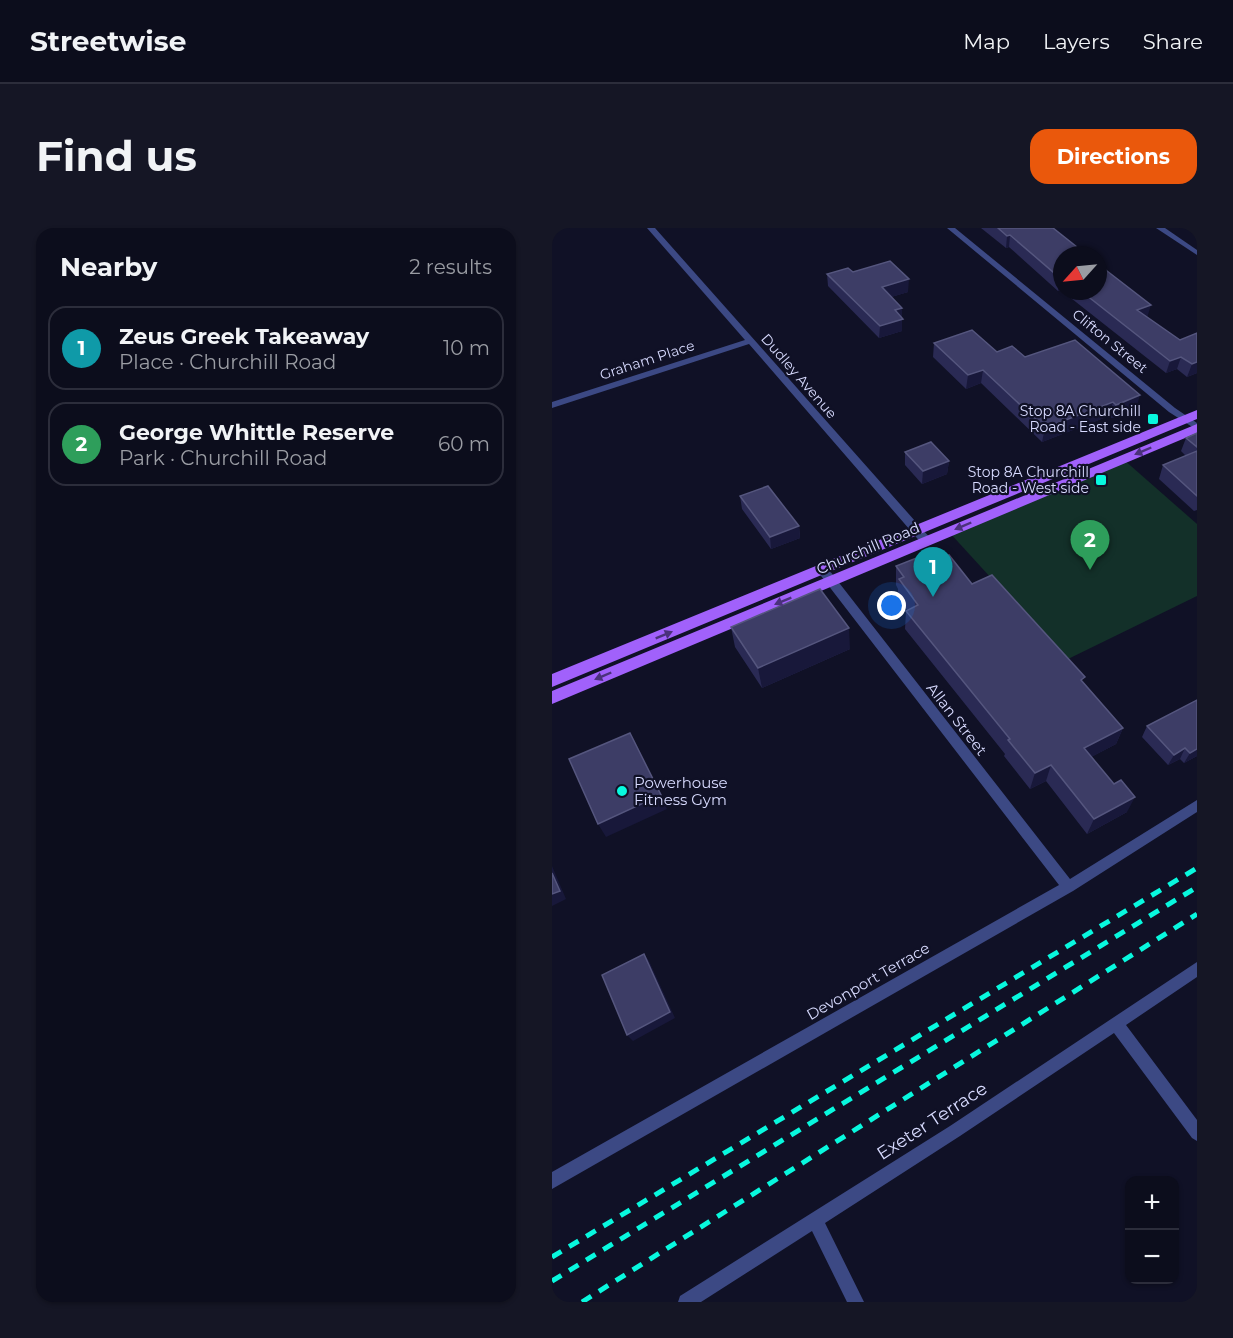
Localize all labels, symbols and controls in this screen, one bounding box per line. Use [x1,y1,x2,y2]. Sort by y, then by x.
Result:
text: Streetwise [30,24,186,58]
text: Map [963,29,1010,54]
text: Layers [1043,29,1110,54]
text: Share [1143,29,1203,54]
button: Directions [1030,129,1197,184]
text: Find us [36,130,197,182]
north arrow [1053,246,1107,300]
text: Nearby [60,251,157,283]
text: 2 results [409,255,492,279]
street label: Clifton Street [1069,305,1152,377]
text: Zeus Greek Takeaway [119,323,369,350]
street label: Dudley Avenue [757,330,841,422]
text: 1 [78,336,85,360]
text: 10 m [443,336,490,360]
street label: Graham Place [597,336,697,384]
text: Place · Churchill Road [119,350,336,374]
place label: Stop 8A Churchill Road - East side [1020,402,1141,436]
marker: Stop 8A Churchill Road - East side [1146,412,1160,426]
text: George Whittle Reserve [119,419,394,446]
text: 2 [76,432,87,456]
text: 60 m [438,432,490,456]
text: Park · Churchill Road [119,446,327,470]
one-way arrow [1134,447,1152,456]
place label: Stop 8A Churchill Road - West side [968,463,1089,497]
marker: Stop 8A Churchill Road - West side [1094,473,1108,487]
street label: Churchill Road [813,518,923,578]
pin: 2 [1070,520,1110,570]
one-way arrow [954,521,972,531]
pin: 1 [914,548,952,597]
your location [877,591,906,620]
one-way arrow [774,597,792,606]
one-way arrow [656,630,674,640]
one-way arrow [594,671,612,681]
street label: Allan Street [923,679,991,759]
place label: Powerhouse Fitness Gym [634,773,728,809]
marker: Powerhouse Fitness Gym [615,784,629,798]
street label: Devonport Terrace [803,938,933,1024]
street label: Exeter Terrace [873,1077,991,1165]
map controls [1125,1176,1179,1284]
button: + [1125,1176,1179,1230]
button: − [1125,1230,1179,1284]

